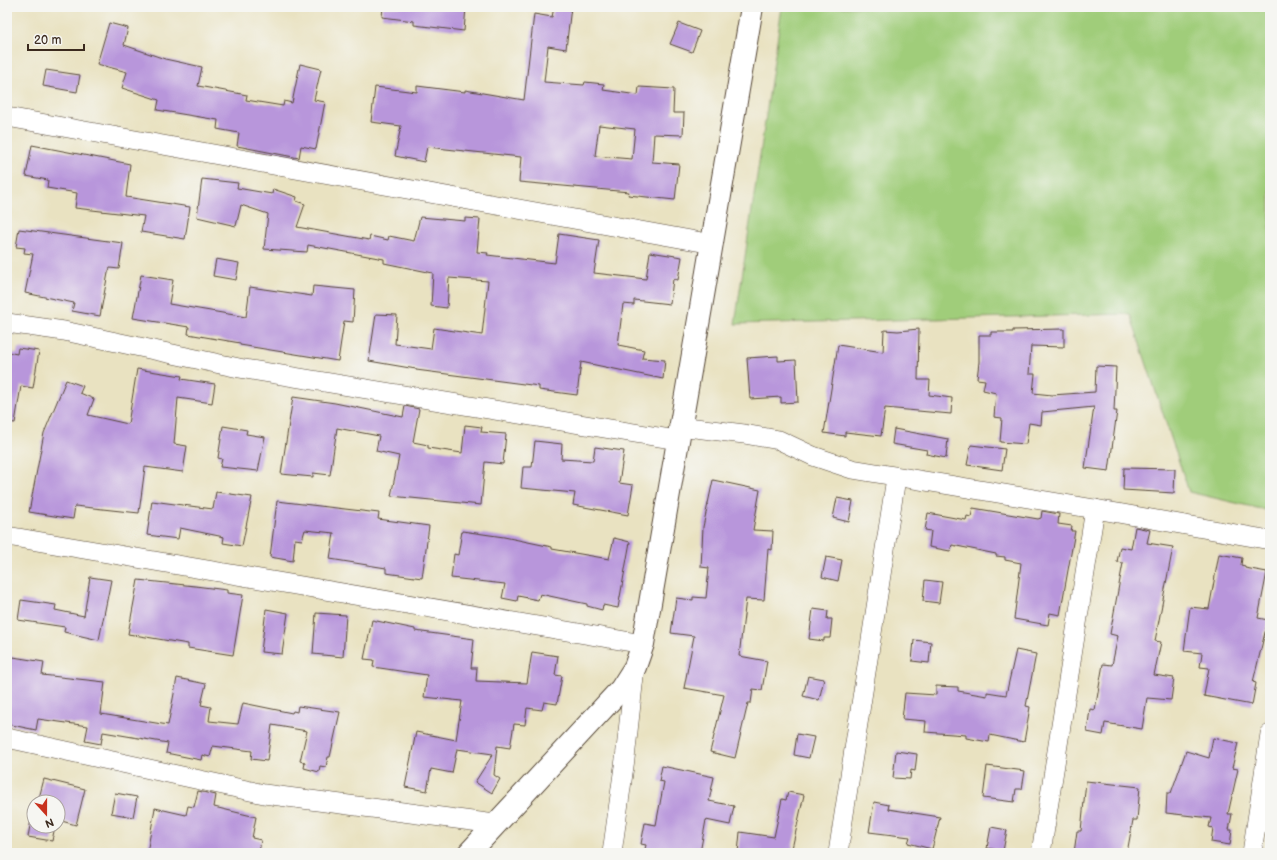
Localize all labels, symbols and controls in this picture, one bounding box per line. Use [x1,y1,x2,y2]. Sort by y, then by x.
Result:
scale bar [28,26,84,52]
text: 20 m [34,33,61,48]
north arrow [26,794,66,834]
text: N [43,815,56,830]

